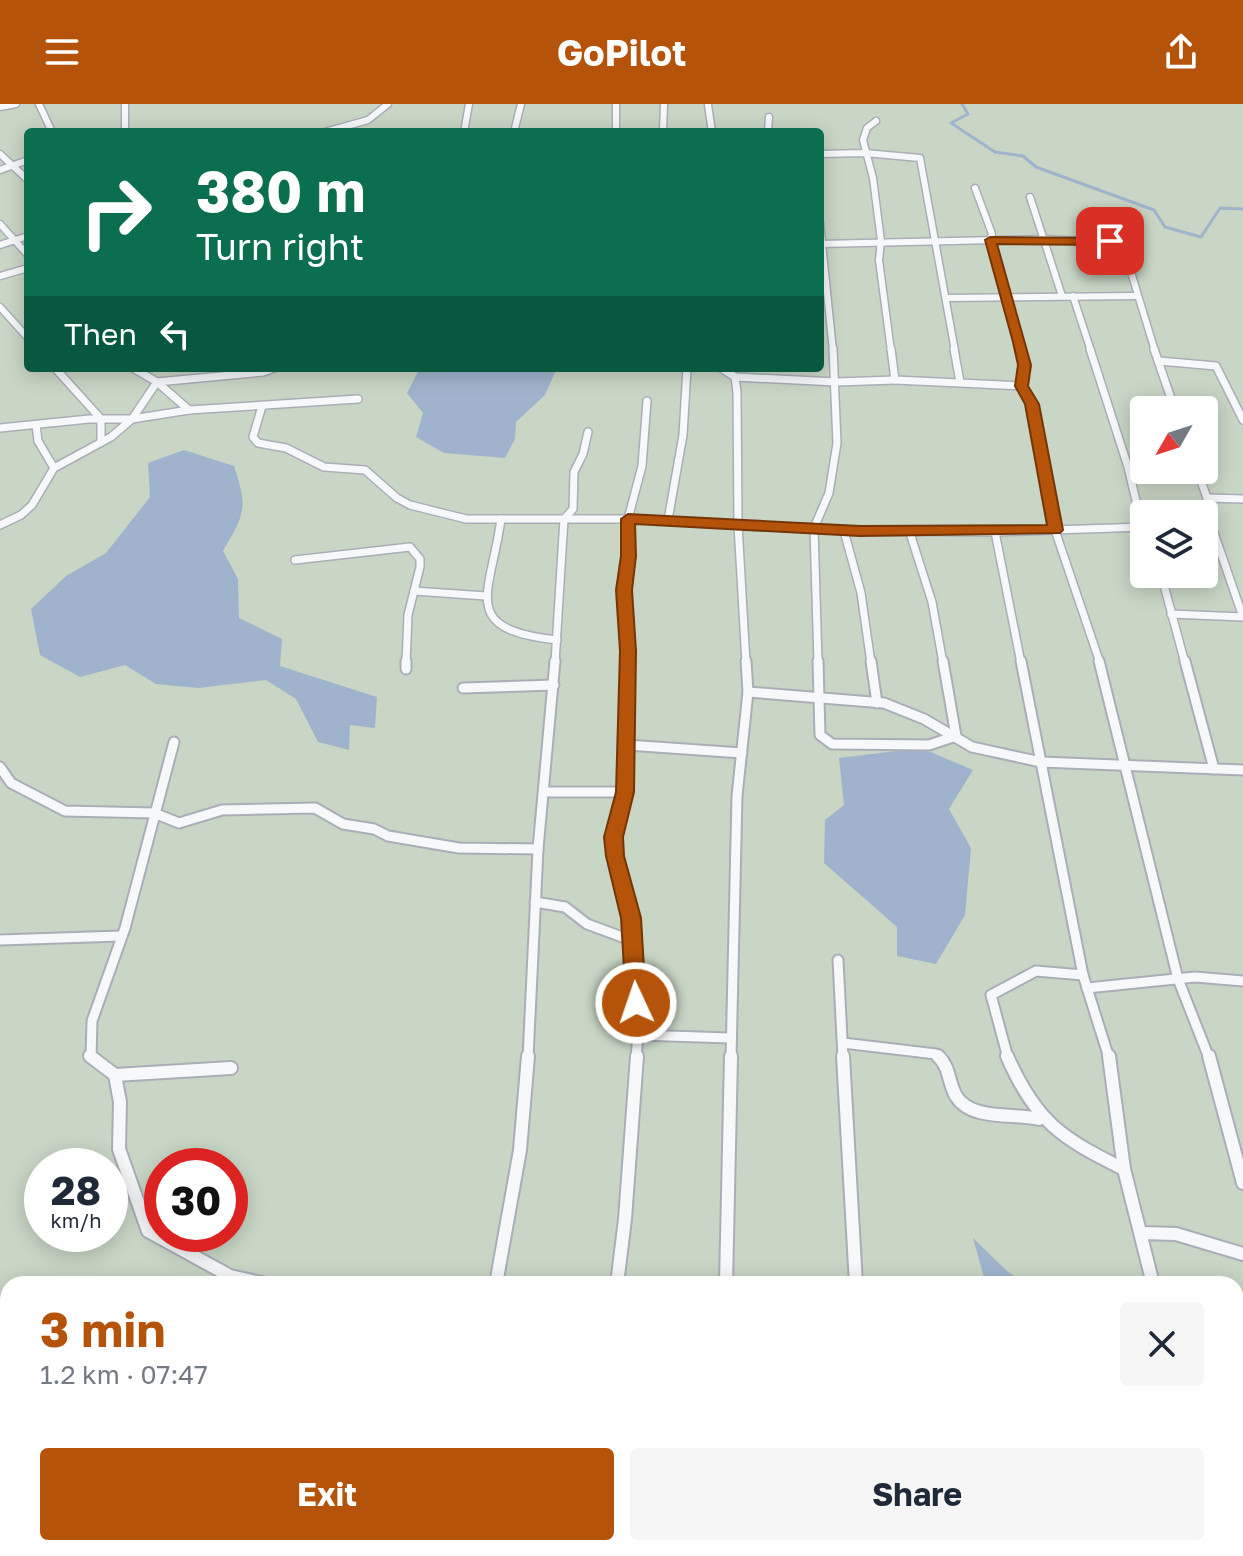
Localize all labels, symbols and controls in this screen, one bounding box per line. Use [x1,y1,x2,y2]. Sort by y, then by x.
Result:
icon: menu [40,30,84,74]
icon: share [1159,30,1203,74]
text: GoPilot [557,31,686,74]
text: 380 m [196,157,365,224]
icon: right [64,160,168,264]
pin [1076,207,1144,275]
icon: arrive [1088,219,1132,263]
text: Turn right [196,225,364,268]
icon: left [153,312,197,356]
text: Then [64,316,137,352]
north arrow [1130,396,1218,484]
map controls [1130,396,1218,588]
button: layers [1130,500,1218,588]
position arrow [594,961,678,1045]
speed limit sign: 30 [144,1148,248,1252]
text: 28 [51,1166,101,1214]
text: km/h [51,1208,101,1232]
text: 3 min [40,1300,165,1358]
button: close [1120,1302,1204,1386]
text: 1.2 km · 07:47 [40,1359,208,1390]
button: Exit [40,1448,614,1540]
button: Share [630,1448,1204,1540]

